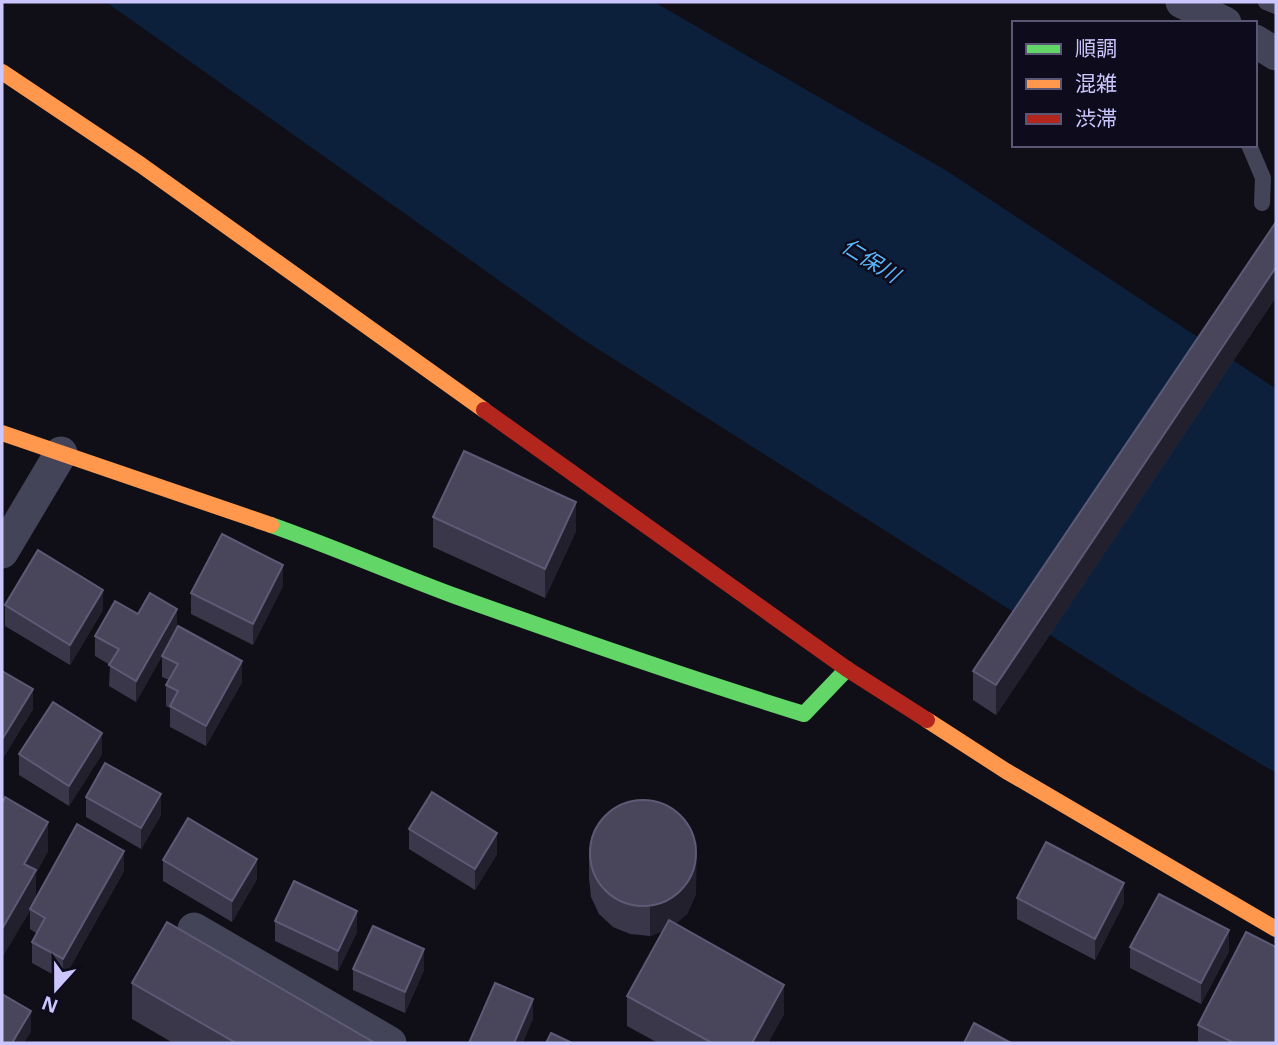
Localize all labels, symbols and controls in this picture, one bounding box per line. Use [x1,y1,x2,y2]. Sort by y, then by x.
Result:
legend [1012,21,1257,147]
text: 順調 [1075,34,1117,62]
text: 混雑 [1075,69,1117,97]
text: 渋滞 [1075,104,1117,132]
water label: 仁保川 [837,231,907,290]
north arrow [21,954,91,1024]
text: N [38,990,62,1020]

